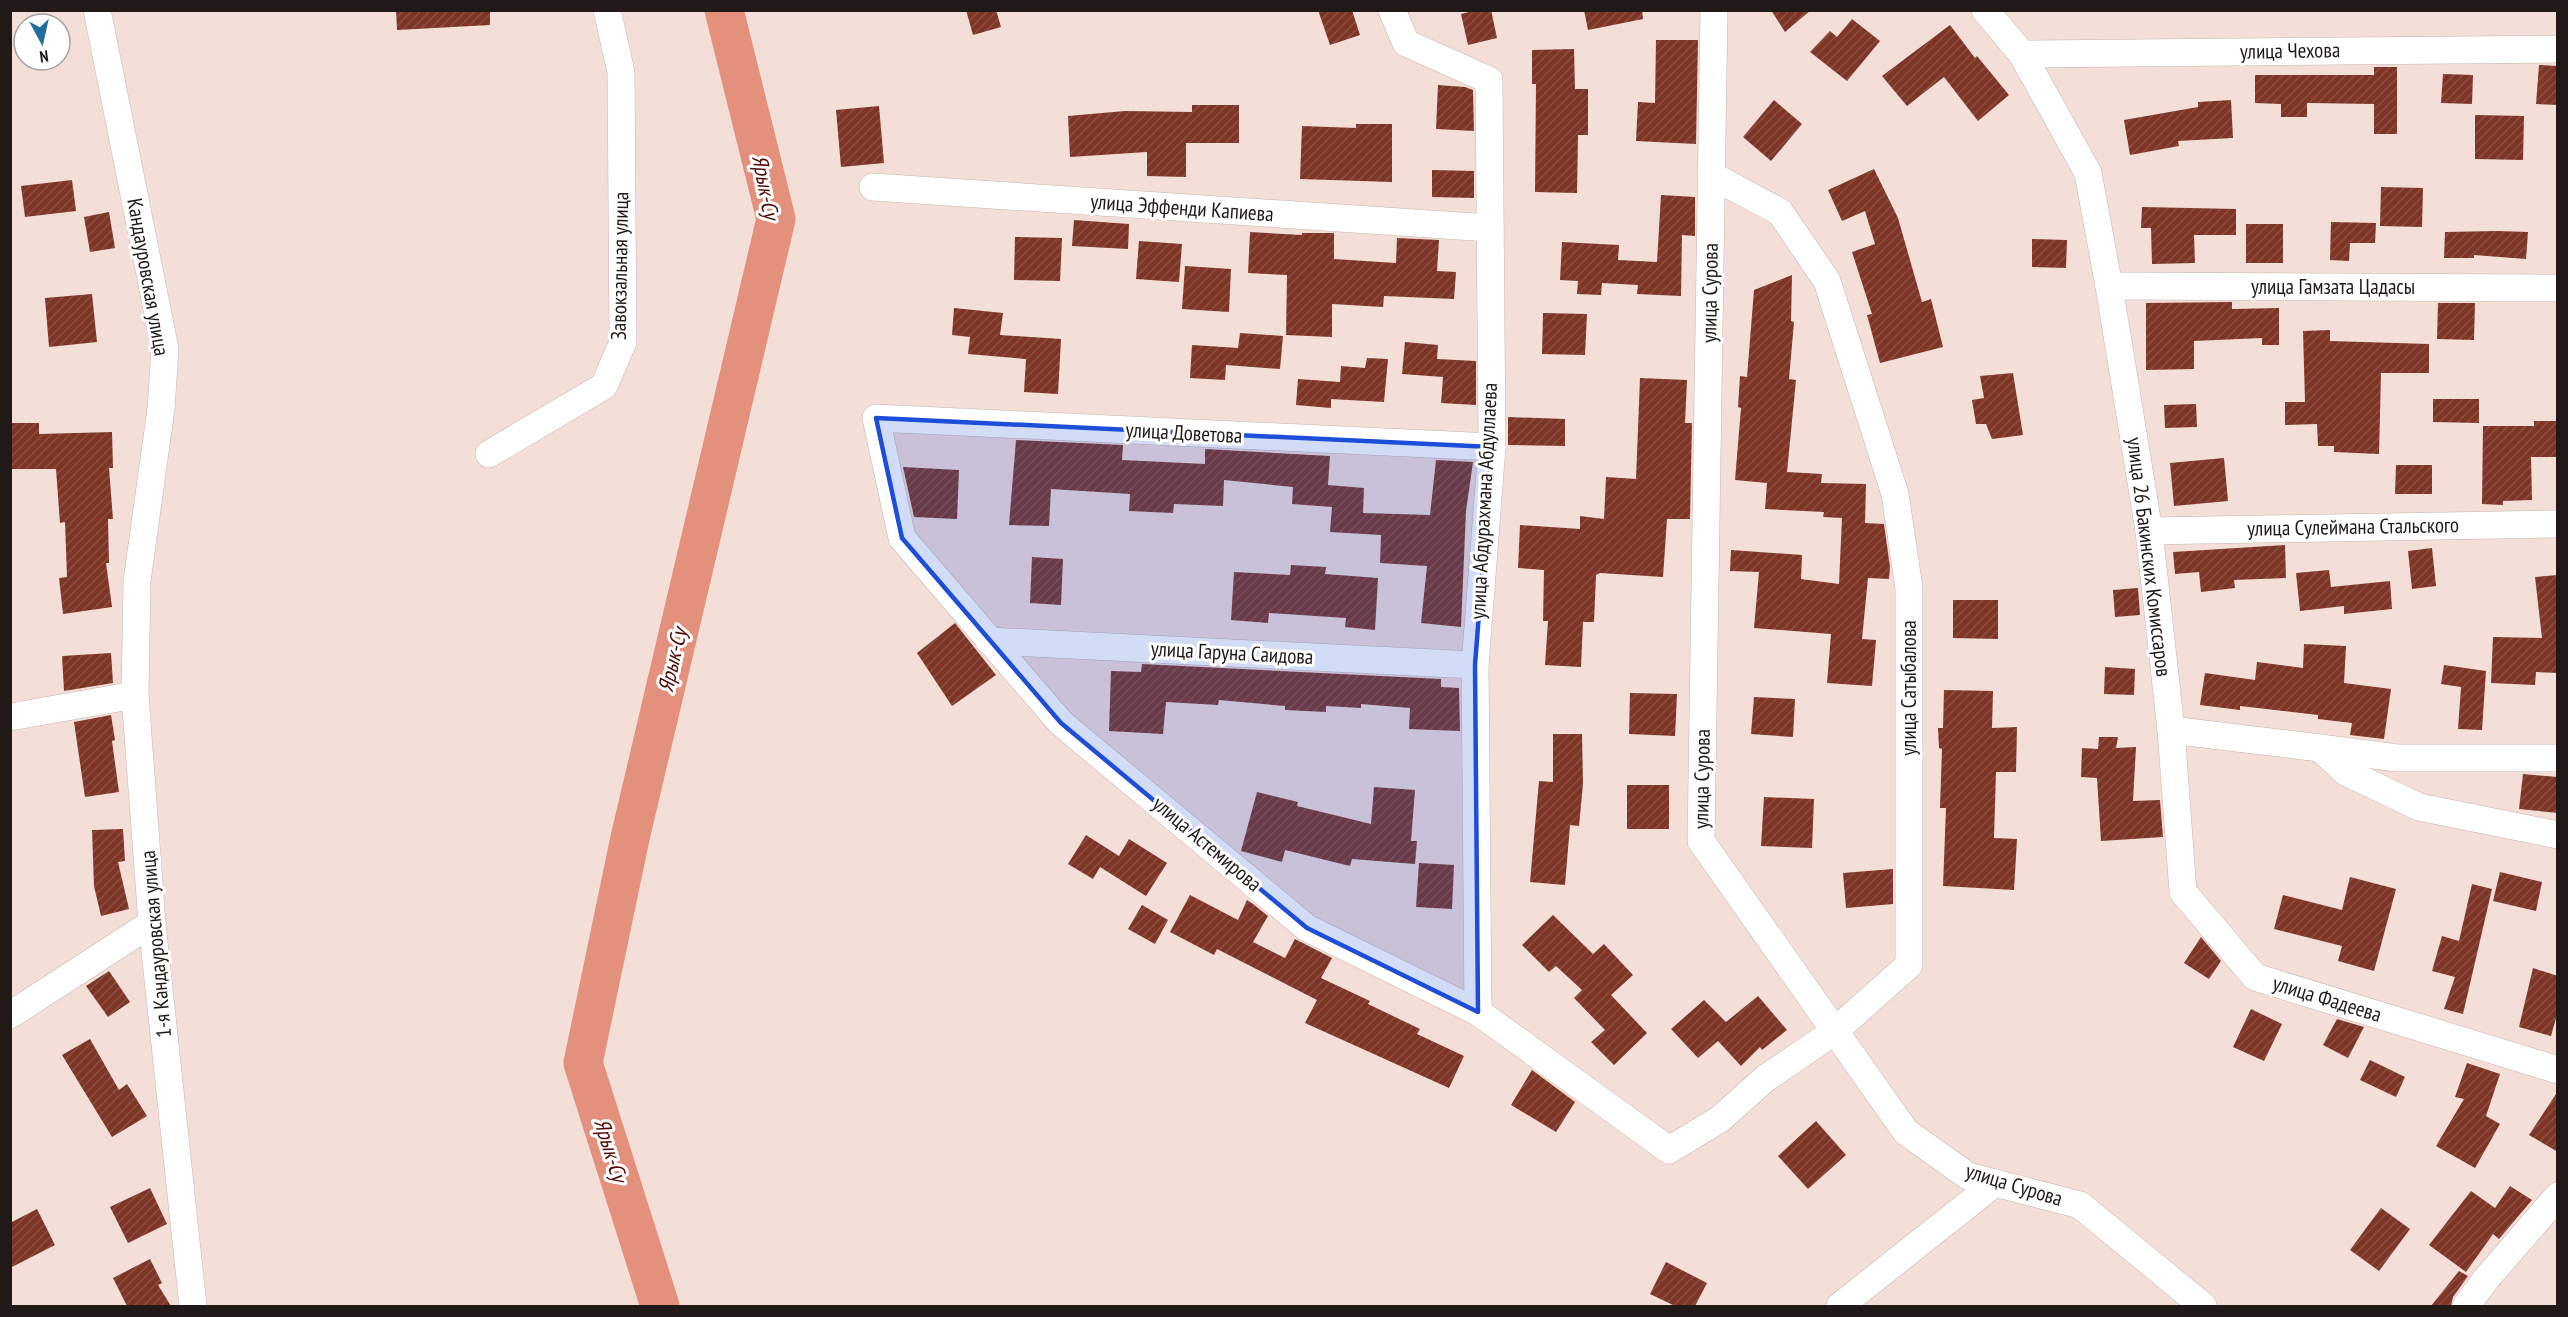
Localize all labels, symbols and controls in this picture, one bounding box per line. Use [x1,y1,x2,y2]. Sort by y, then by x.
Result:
north arrow [12,12,72,72]
street label: улица Чехова [2240,36,2340,65]
text: N [38,46,50,67]
water label: Ярык-Су [746,153,786,224]
street label: улица Эффенди Капиева [1090,188,1275,227]
street label: Завокзальная улица [605,192,634,340]
street label: Кандауровская улица [121,196,176,358]
street label: улица Сурова [1695,243,1724,343]
street label: улица Гамзата Цадасы [2251,273,2415,300]
street label: улица Абдурахмана Абдуллаева [1464,382,1503,620]
street label: улица Доветова [1125,416,1243,449]
street label: улица 26 Бакинских Комиссаров [2121,436,2178,678]
street label: улица Сулеймана Стальского [2247,511,2459,542]
street label: улица Сатыбалова [1895,620,1922,756]
water label: Ярык-Су [651,623,694,695]
street label: улица Гаруна Саидова [1150,635,1314,670]
street label: улица Сурова [1687,729,1716,829]
street label: улица Астемирова [1147,790,1267,897]
street label: 1-я Кандауровская улица [134,849,177,1039]
street label: улица Фадеева [2269,969,2385,1028]
water label: Ярык-Су [588,1115,635,1188]
street label: улица Сурова [1962,1157,2066,1212]

